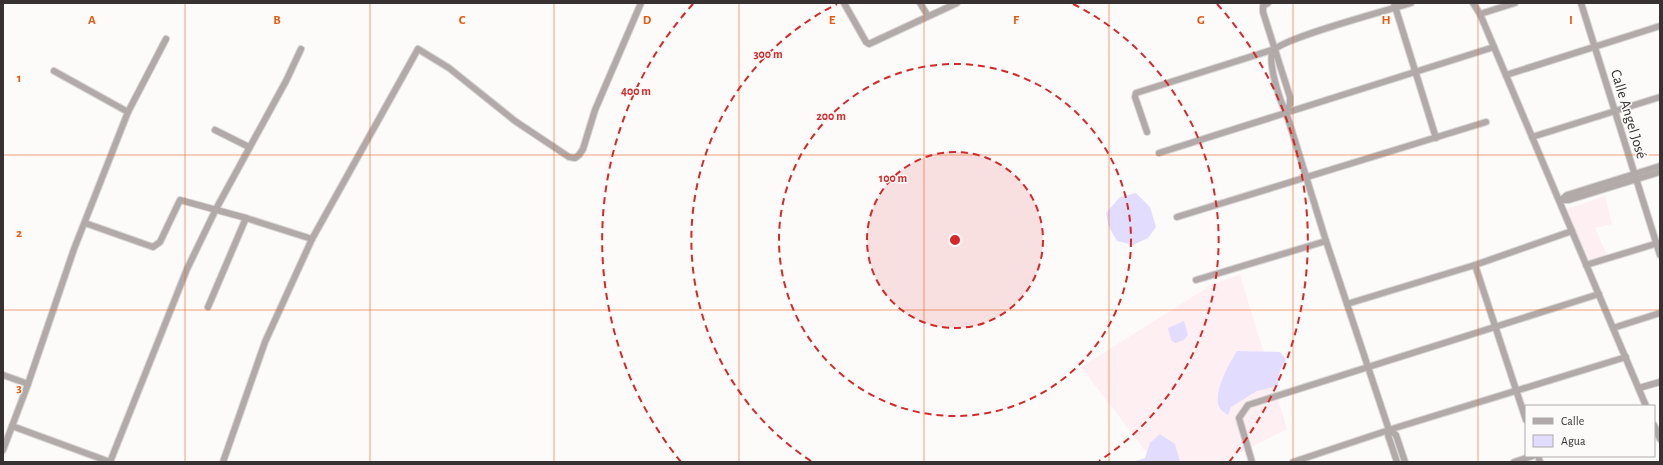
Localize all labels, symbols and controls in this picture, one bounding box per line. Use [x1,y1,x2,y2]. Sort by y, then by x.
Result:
text: A [88,14,96,27]
text: B [273,14,281,27]
text: C [459,14,466,27]
text: D [643,14,652,27]
text: E [829,14,836,27]
text: F [1013,14,1020,27]
text: G [1197,14,1205,27]
text: H [1381,14,1391,27]
text: I [1569,14,1573,27]
text: 300 m [753,48,783,60]
street label: Calle Angel José [1608,68,1649,161]
text: 1 [17,72,21,85]
text: 400 m [621,85,651,97]
text: 200 m [816,110,846,122]
text: 100 m [879,172,907,184]
text: 2 [16,227,22,240]
centre of rings [948,233,962,247]
text: 3 [16,382,22,395]
legend [1525,405,1655,457]
text: Calle [1561,415,1584,427]
text: Agua [1561,435,1586,447]

